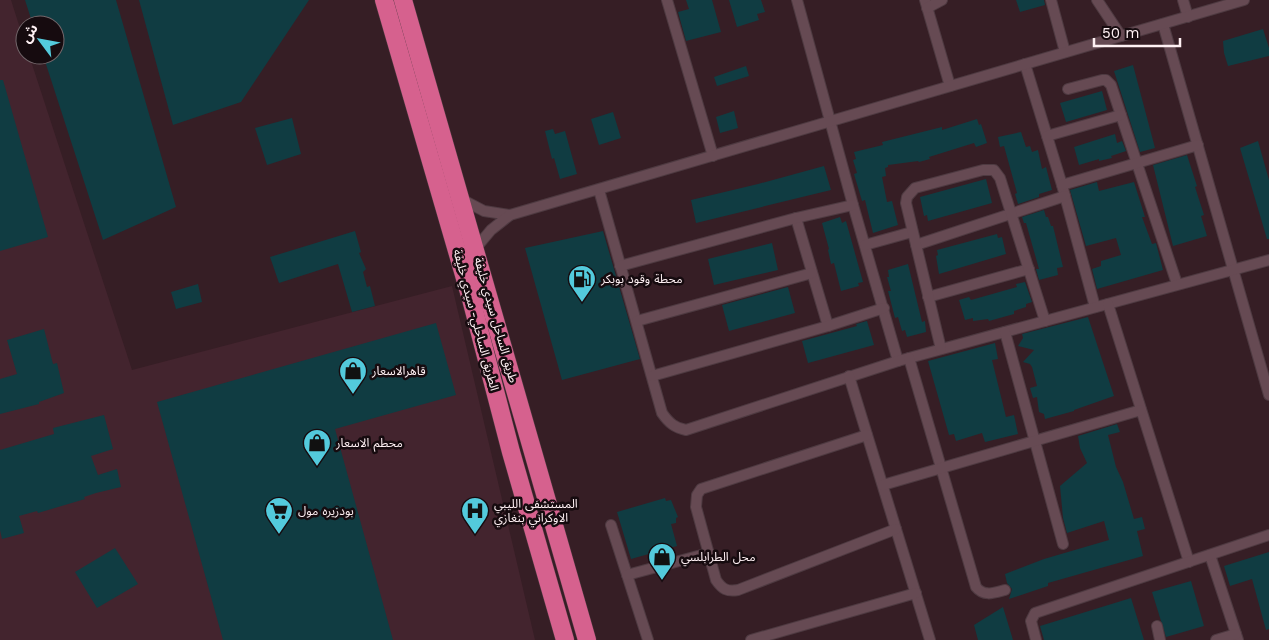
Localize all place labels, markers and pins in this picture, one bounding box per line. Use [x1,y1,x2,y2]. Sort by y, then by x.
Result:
fuel station icon: محطة وقود بوبكر [567,264,597,303]
place label: محطة وقود بوبكر [600,272,683,286]
shop icon: قاهرالاسعار [338,356,368,395]
place label: قاهرالاسعار [371,364,426,378]
shop icon: محطم الاسعار [302,428,332,467]
place label: محطم الاسعار [335,436,403,452]
supermarket icon: بودزيره مول [264,496,294,535]
hospital icon: المستشفى الليبي الاوكراني بنغازي [460,496,490,535]
place label: المستشفى الليبي الاوكراني بنغازي [494,497,578,528]
place label: بودزيره مول [298,504,354,518]
shop icon: محل الطرابلسي [647,542,677,581]
place label: محل الطرابلسي [681,550,755,567]

